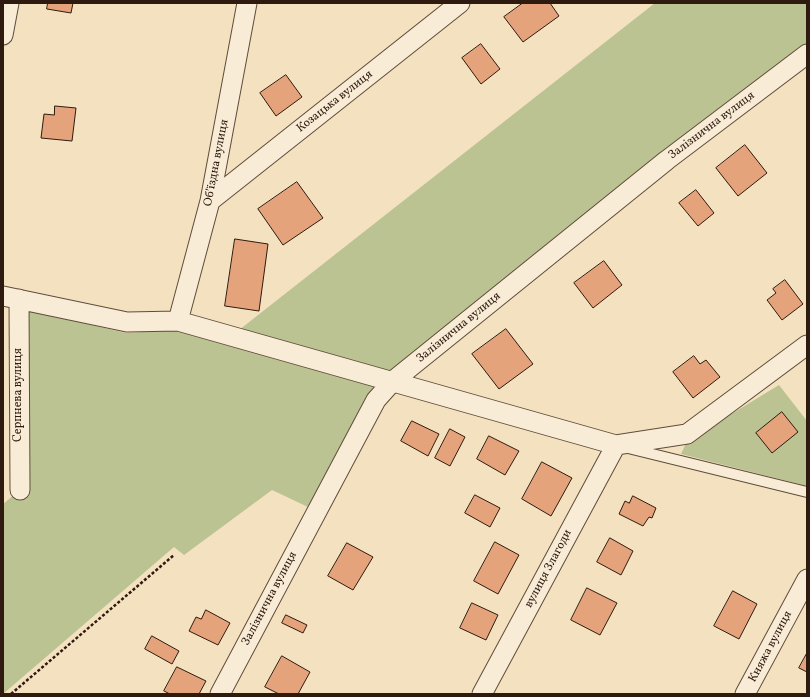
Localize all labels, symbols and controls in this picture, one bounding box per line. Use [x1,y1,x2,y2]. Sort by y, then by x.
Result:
street label: Козацька вулиця [294,68,376,136]
street label: Залізнична вулиця [666,89,758,163]
street label: Обʼїздна вулиця [202,118,232,208]
street label: Залізнична вулиця [414,290,504,366]
street label: Серпнева вулиця [12,348,26,442]
street label: вулиця Злагоди [522,527,576,611]
street label: Залізнична вулиця [239,550,301,648]
street label: Княжа вулиця [746,609,796,685]

